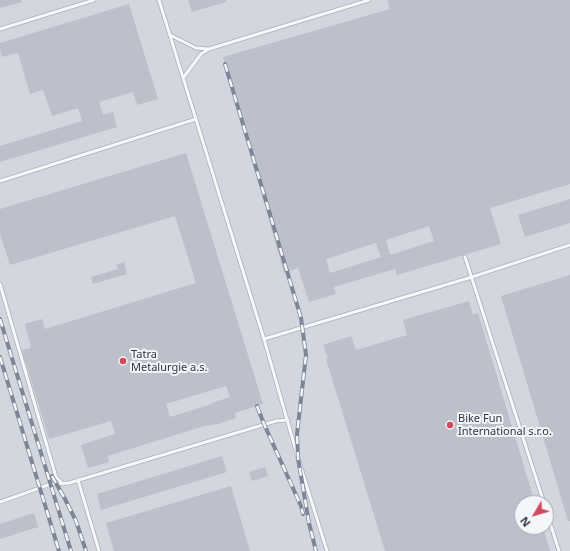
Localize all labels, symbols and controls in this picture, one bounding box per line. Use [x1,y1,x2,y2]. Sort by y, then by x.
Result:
place label: Tatra Metalurgie a.s. [131,348,207,374]
marker: Tatra Metalurgie a.s. [118,356,128,366]
place label: Bike Fun International s.r.o. [458,412,552,438]
marker: Bike Fun International s.r.o. [445,420,455,430]
north arrow [514,495,554,535]
text: N [516,514,534,530]

